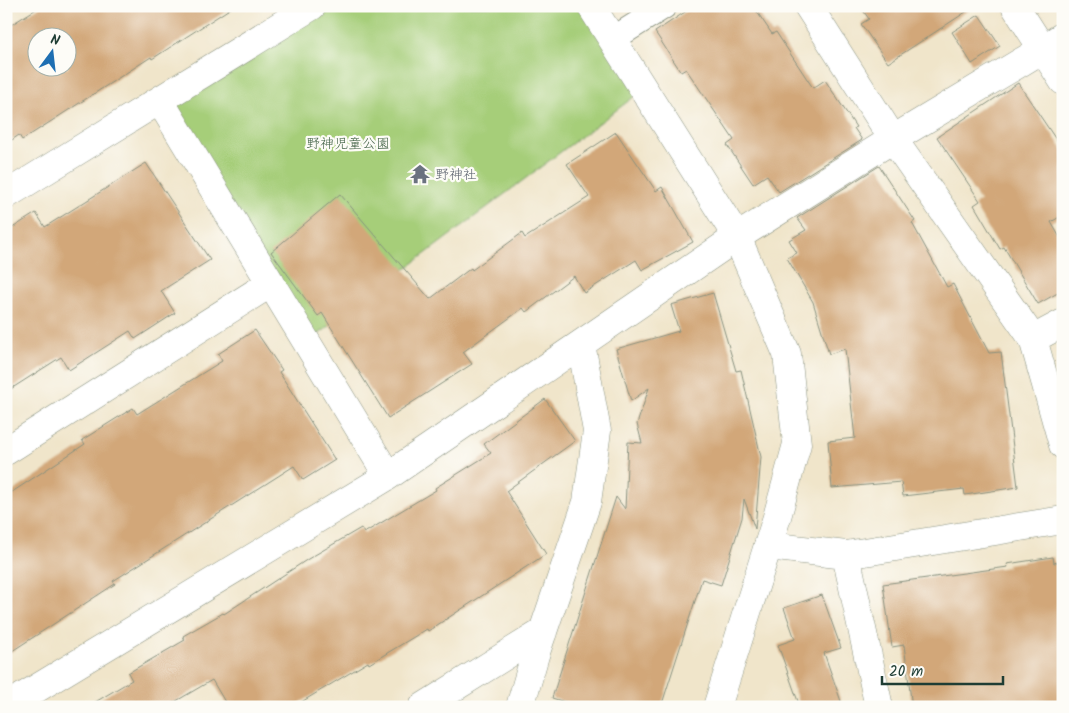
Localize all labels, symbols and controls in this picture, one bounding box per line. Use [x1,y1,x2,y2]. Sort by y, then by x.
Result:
north arrow [28,28,78,78]
text: N [48,29,62,52]
park label: 野神児童公園 [306,133,390,155]
temple icon: 野神社 [409,163,431,185]
place label: 野神社 [435,164,477,186]
scale bar [882,653,1003,685]
text: 20 m [889,660,923,684]

